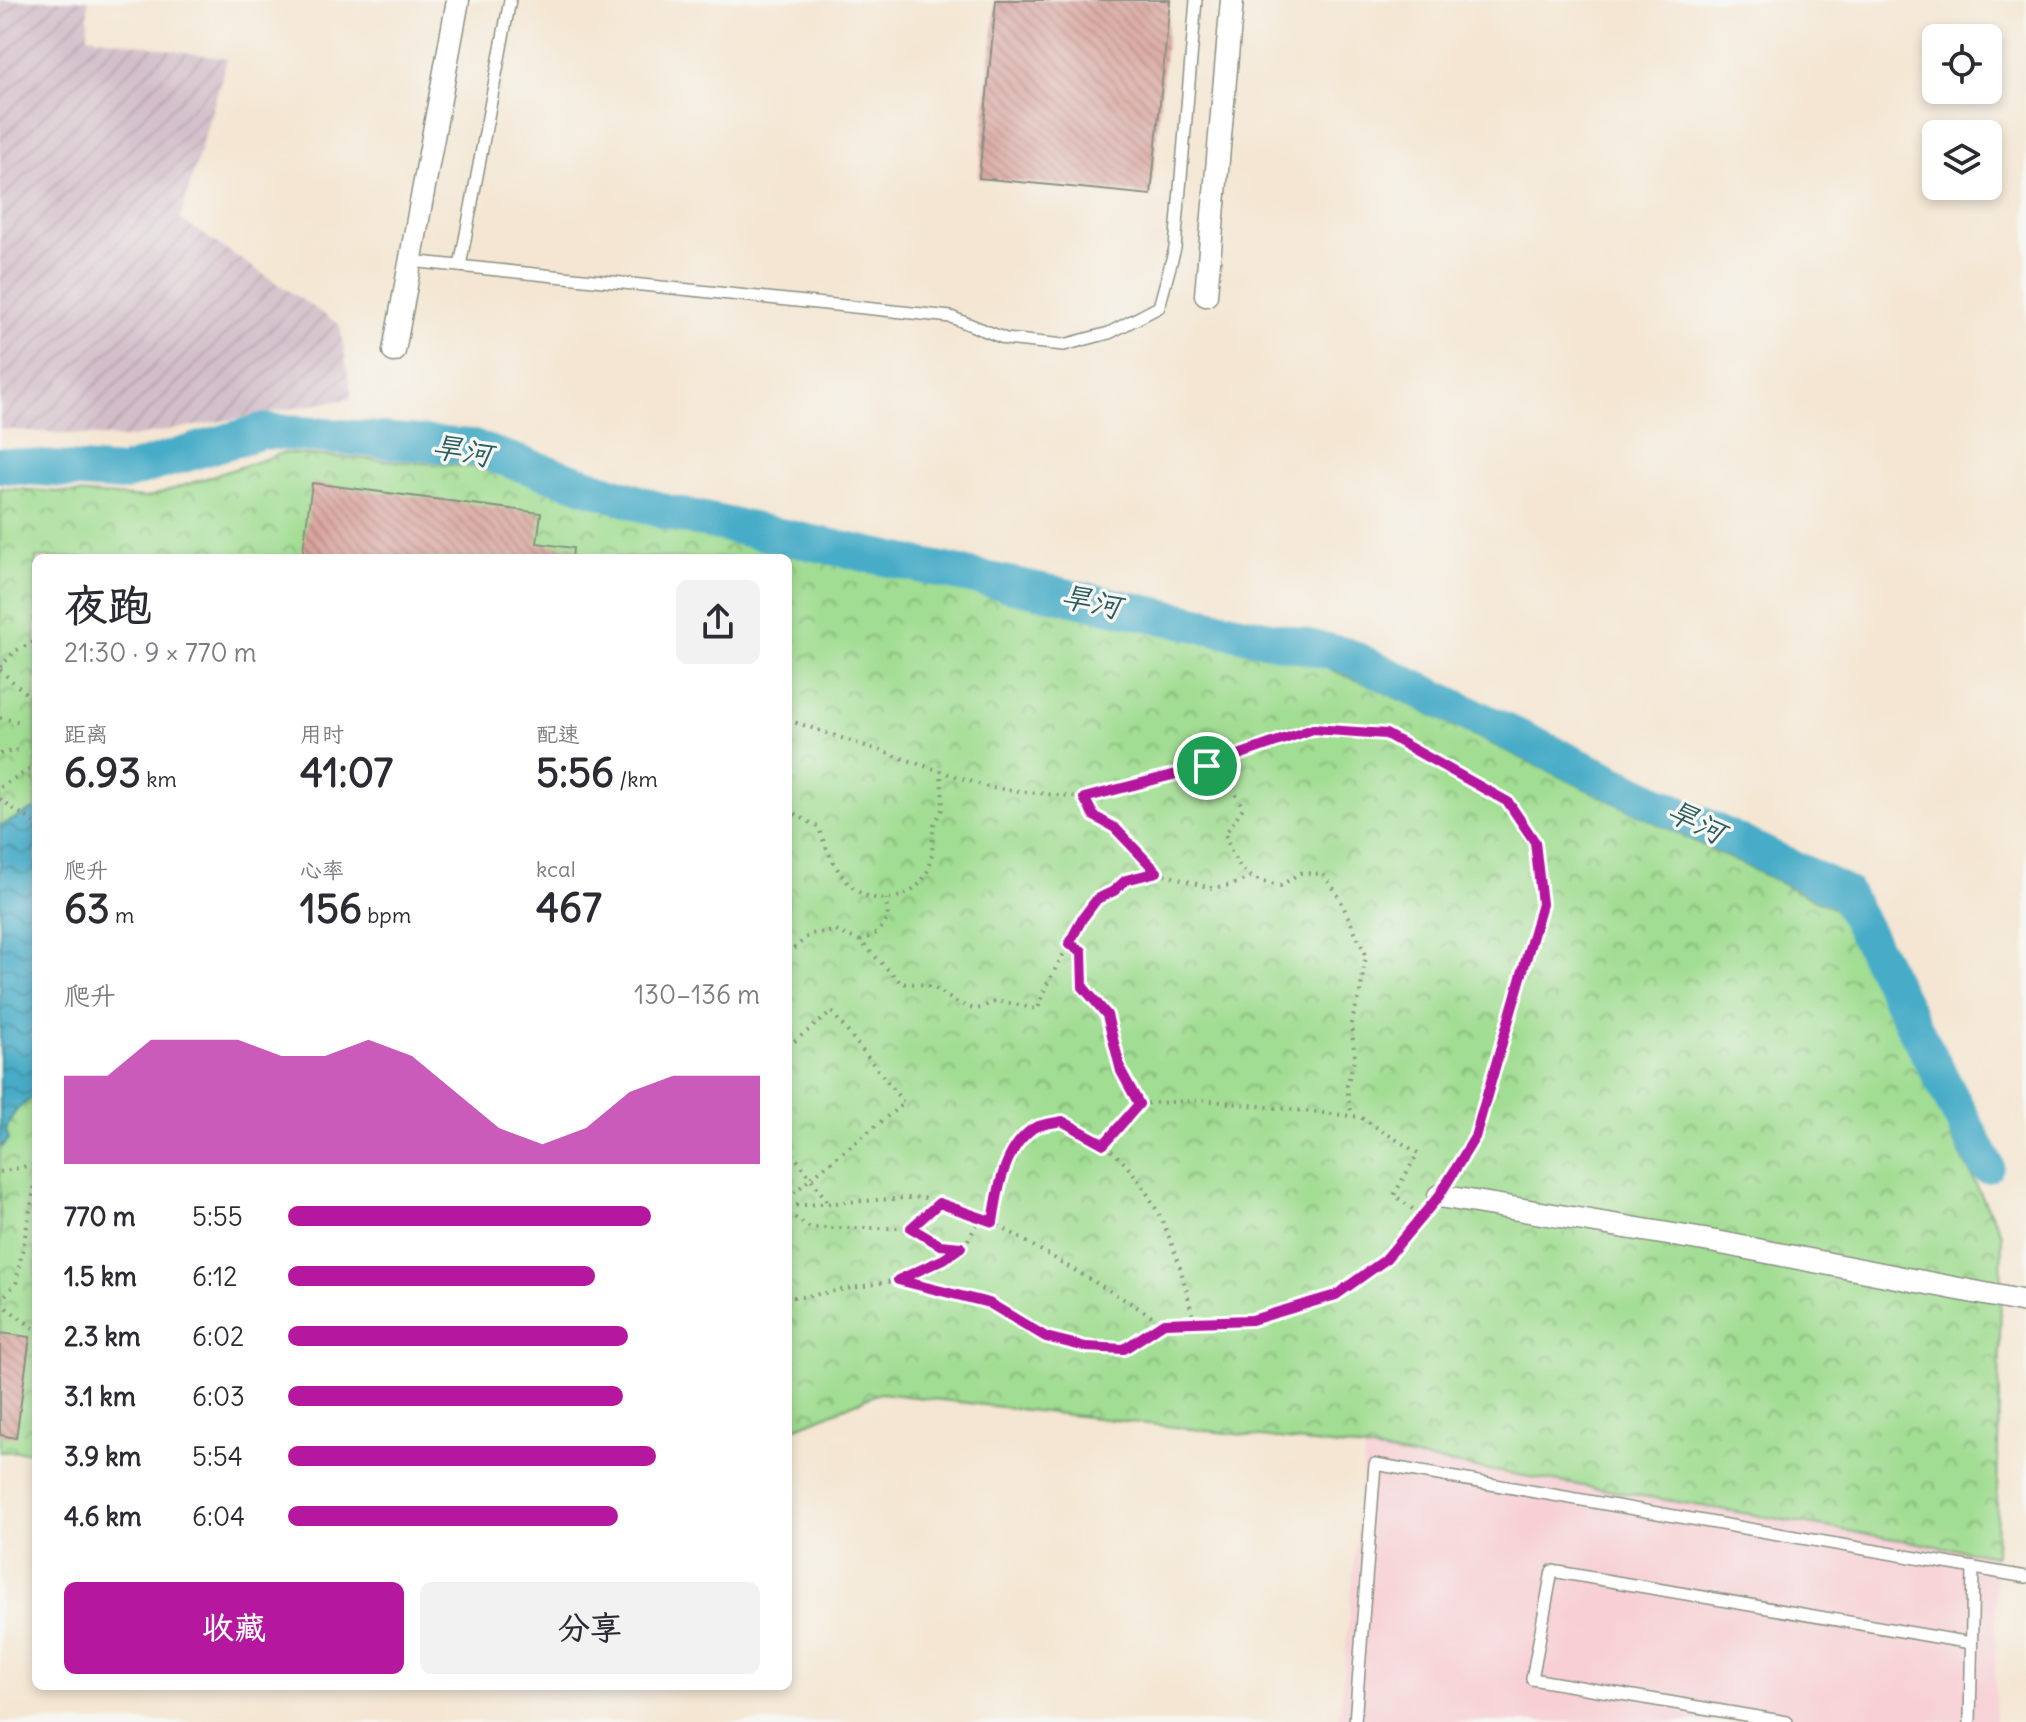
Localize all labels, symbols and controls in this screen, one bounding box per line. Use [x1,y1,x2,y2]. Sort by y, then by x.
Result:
map controls [1922,24,2002,200]
button: locate [1922,24,2002,104]
button: layers [1922,120,2002,200]
water label: 旱河 [429,426,500,475]
water label: 旱河 [1058,576,1129,627]
text: 夜跑 [64,578,152,633]
button: share [676,580,760,664]
text: 21:30 · 9 × 770 m [64,636,256,669]
text: 距离 [64,720,108,748]
text: 用时 [300,720,344,748]
text: 配速 [536,720,580,748]
pin [1173,732,1241,800]
icon: arrive [1185,744,1229,788]
text: 6.93 [64,748,141,798]
text: 41:07 [300,748,393,798]
text: 5:56 [536,748,614,798]
text: km [141,765,177,793]
text: /km [614,765,658,793]
water label: 旱河 [1661,791,1736,854]
text: kcal [536,855,576,883]
text: 爬升 [64,856,108,884]
text: 心率 [300,856,344,884]
text: 467 [536,883,602,933]
text: 63 [64,884,110,934]
text: 156 [300,884,362,934]
text: m [110,901,134,929]
text: bpm [362,901,411,929]
text: 130–136 m [634,978,760,1011]
text: 爬升 [64,979,116,1012]
text: 770 m [64,1200,136,1233]
text: 5:55 [192,1200,243,1233]
text: 1.5 km [64,1260,137,1293]
text: 6:12 [192,1260,237,1293]
text: 2.3 km [64,1320,141,1353]
text: 6:02 [192,1320,244,1353]
text: 3.1 km [64,1380,136,1413]
text: 6:03 [192,1380,245,1413]
text: 3.9 km [64,1440,141,1473]
text: 5:54 [192,1440,243,1473]
text: 4.6 km [64,1500,142,1533]
text: 6:04 [192,1500,245,1533]
button: 收藏 [64,1582,404,1674]
button: 分享 [420,1582,760,1674]

